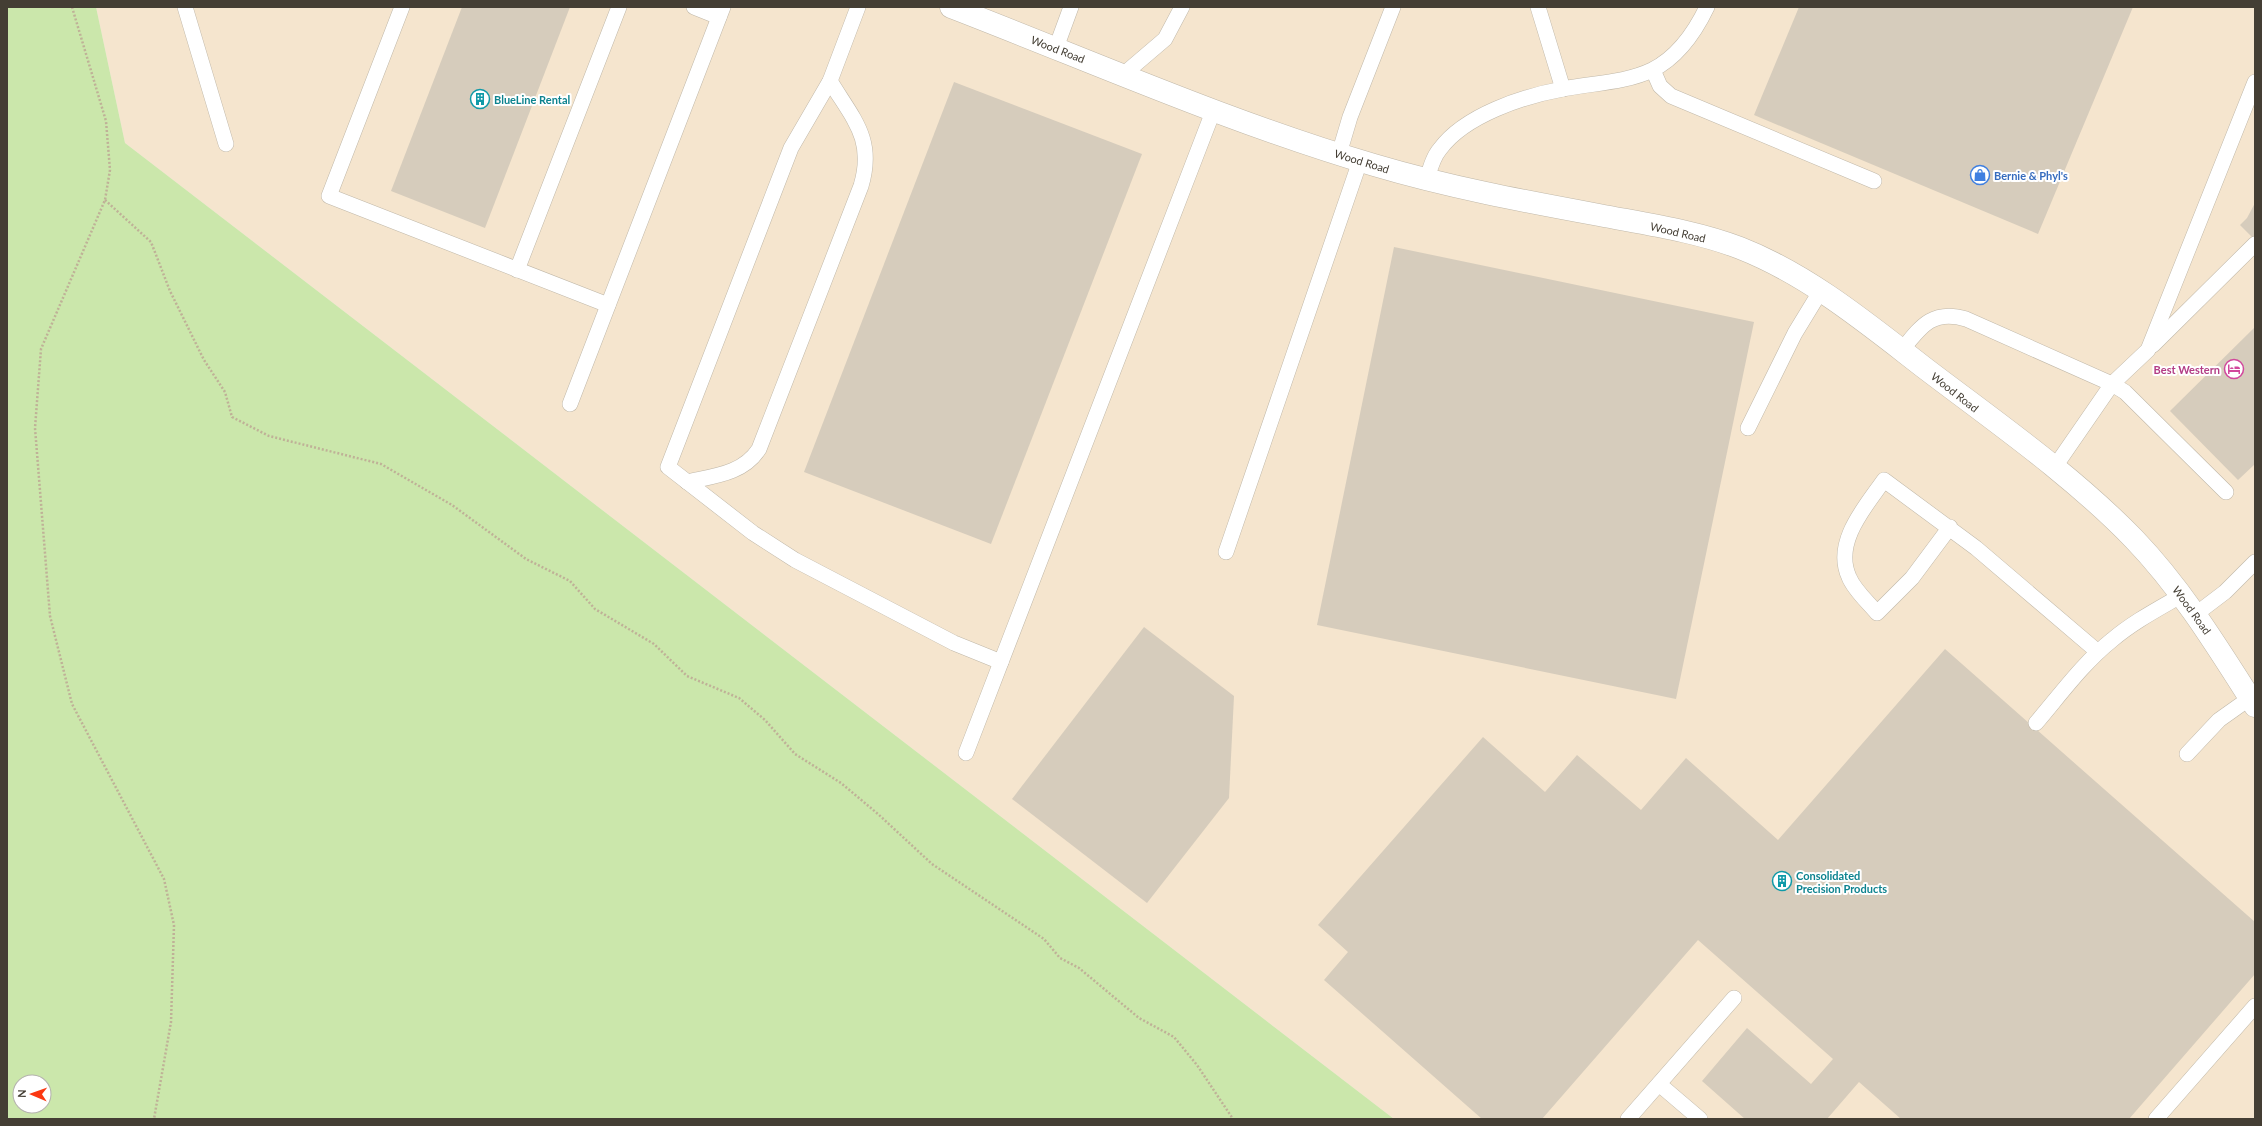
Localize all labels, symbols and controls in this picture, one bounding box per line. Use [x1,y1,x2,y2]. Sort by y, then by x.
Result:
street label: Wood Road [1029,33,1087,65]
building icon: BlueLine Rental [469,88,491,110]
place label: BlueLine Rental [494,93,570,106]
street label: Wood Road [1333,147,1391,175]
shop icon: Bernie & Phyl's [1969,164,1991,186]
place label: Bernie & Phyl's [1994,169,2068,182]
street label: Wood Road [1649,219,1707,245]
hotel icon: Best Western [2223,358,2245,380]
place label: Best Western [2154,363,2220,376]
street label: Wood Road [1929,369,1981,415]
street label: Wood Road [2170,583,2214,637]
place label: Consolidated Precision Products [1796,869,1887,895]
building icon: Consolidated Precision Products [1771,870,1793,892]
north arrow [12,1074,52,1114]
text: N [15,1089,28,1098]

